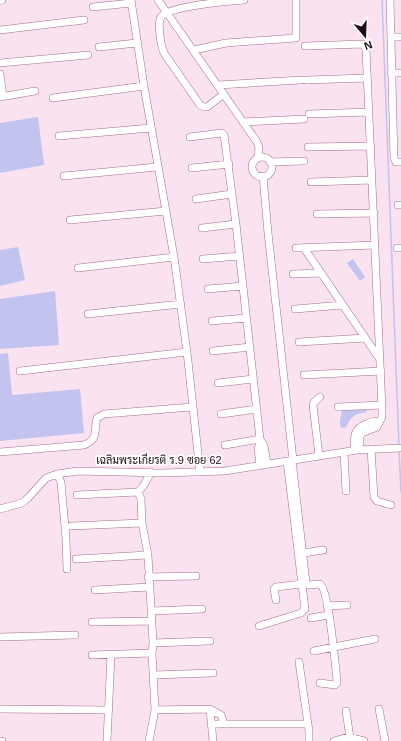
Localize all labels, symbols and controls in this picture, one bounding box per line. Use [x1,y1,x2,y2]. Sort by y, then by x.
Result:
north arrow [345,16,385,56]
text: N [362,38,374,52]
street label: เฉลิมพระเกียรติ ร.9 ซอย 62 [96,452,222,466]

